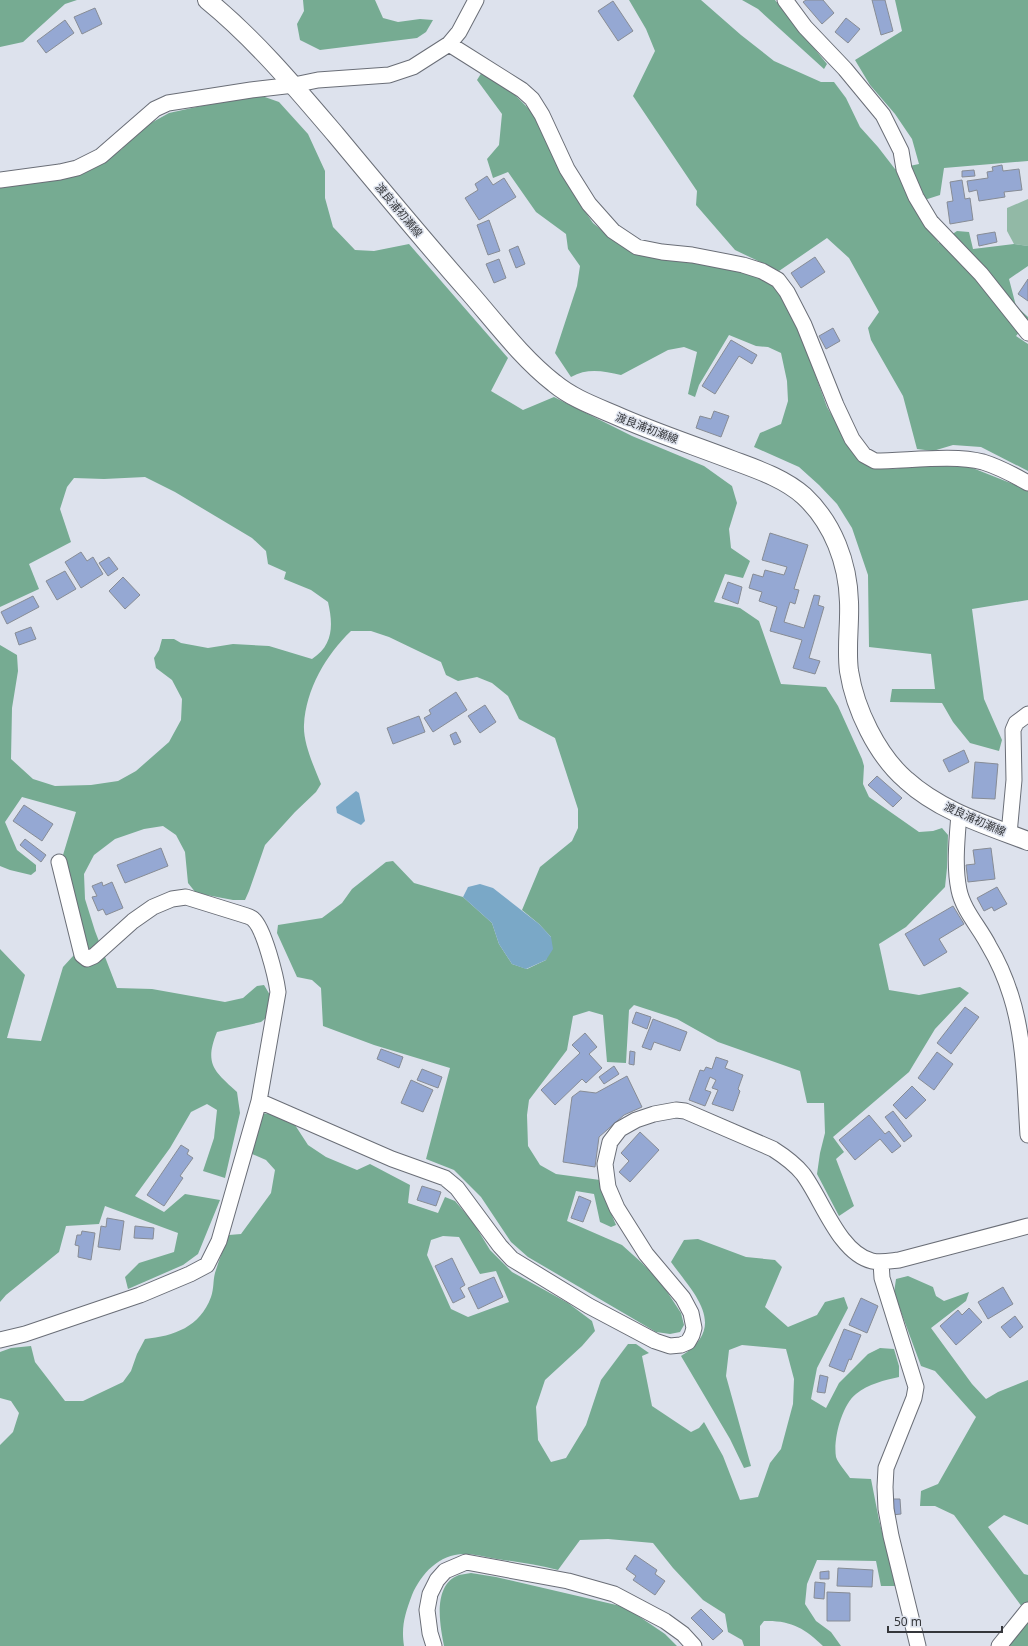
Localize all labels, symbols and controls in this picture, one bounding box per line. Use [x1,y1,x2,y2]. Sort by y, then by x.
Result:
street label: 渡良浦初瀬線 [372,180,426,240]
street label: 渡良浦初瀬線 [614,409,681,446]
street label: 渡良浦初瀬線 [942,798,1008,839]
scale bar [888,1608,1002,1634]
text: 50 m [894,1613,922,1630]

